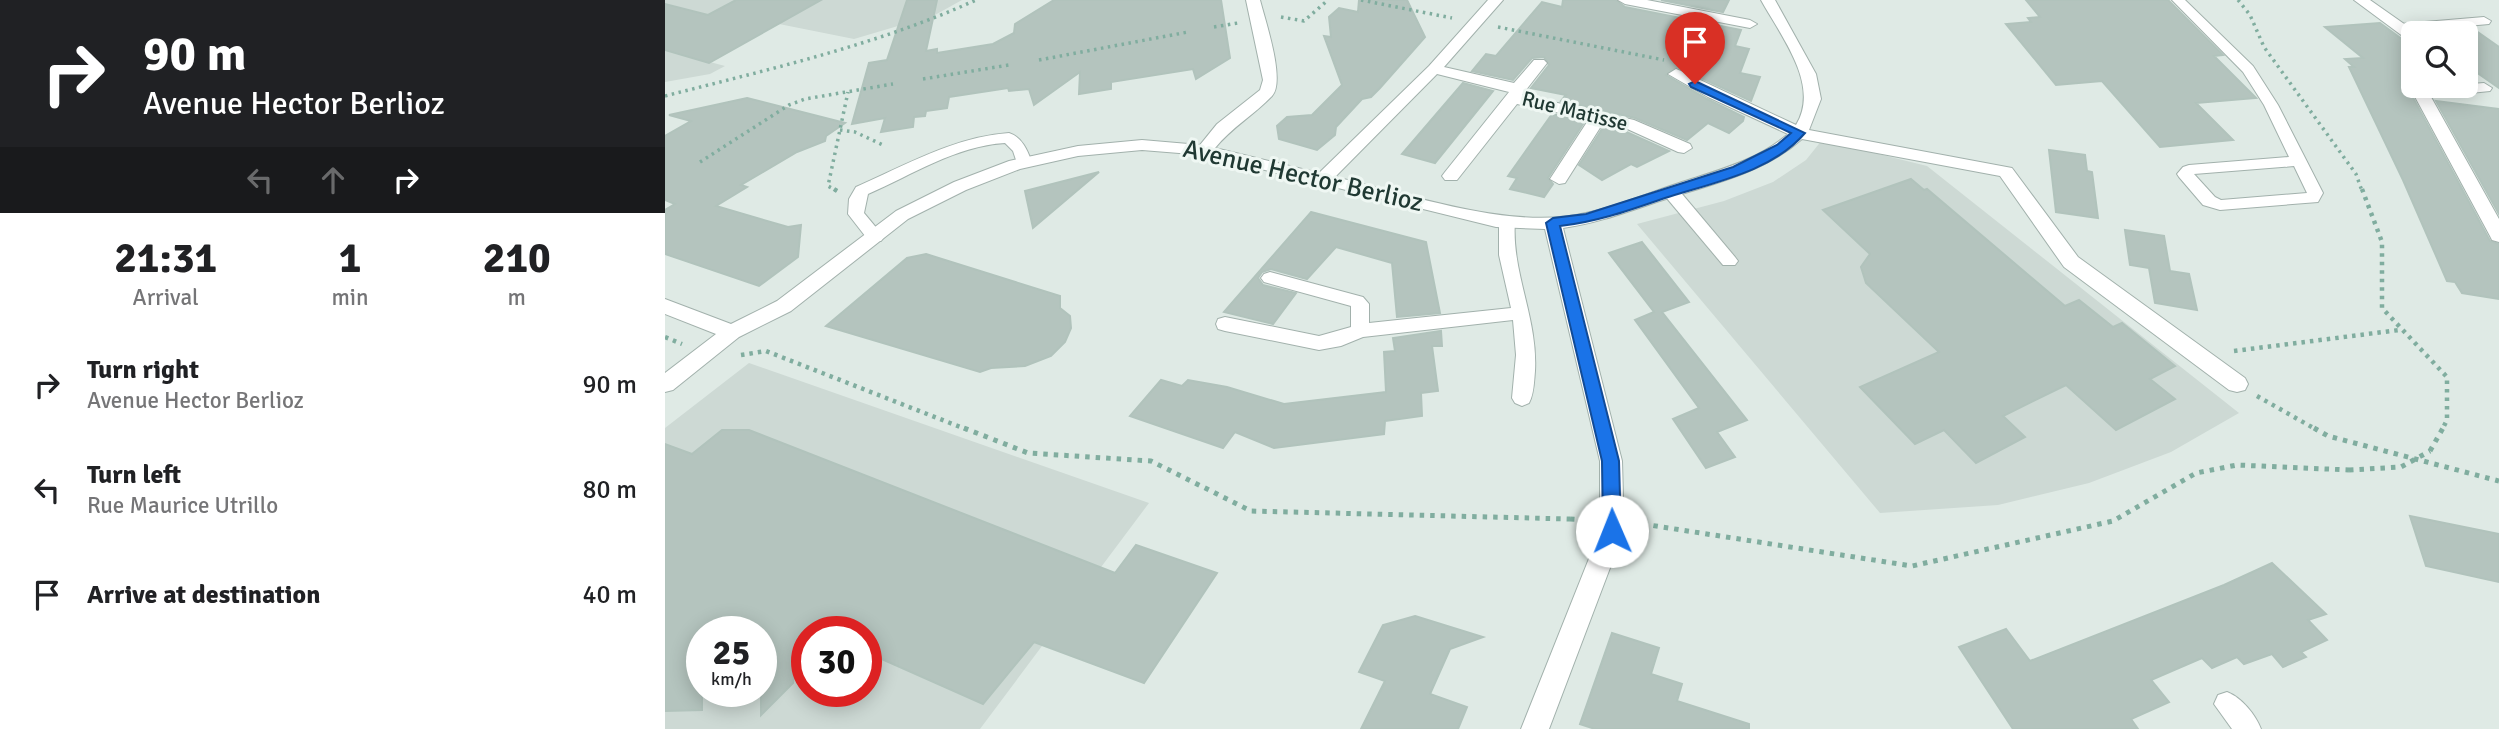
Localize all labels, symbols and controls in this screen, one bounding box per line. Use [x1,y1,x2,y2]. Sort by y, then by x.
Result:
pin [1665,12.0,1725,84]
map controls [2401,21,2478,98]
button: search [2401,21,2478,98]
icon: arrive [1676,23,1714,61]
text: 90 m [143,24,246,84]
icon: right [28,28,119,119]
text: Avenue Hector Berlioz [143,84,445,123]
street label: Rue Matisse [1519,85,1631,137]
street label: Avenue Hector Berlioz [1180,133,1426,219]
icon: left [241,161,279,199]
icon: ahead [314,161,352,199]
icon: right [387,161,425,199]
text: 21:31 [114,233,217,284]
text: 1 [339,233,361,284]
text: 210 [483,233,551,284]
text: Arrival [133,283,199,312]
text: min [331,283,369,312]
text: m [508,283,526,312]
text: Turn right [87,354,199,386]
icon: right [28,366,66,404]
text: 90 m [582,369,637,401]
text: Avenue Hector Berlioz [87,386,304,415]
text: Turn left [87,459,181,491]
icon: left [28,471,66,509]
text: 80 m [582,474,637,506]
text: Rue Maurice Utrillo [87,491,278,520]
position arrow [1575,494,1649,568]
icon: arrive [28,576,66,614]
text: Arrive at destination [87,579,320,611]
text: 40 m [582,579,637,611]
speed limit sign: 30 [791,616,882,707]
text: 25 [713,631,750,674]
text: km/h [711,668,752,690]

